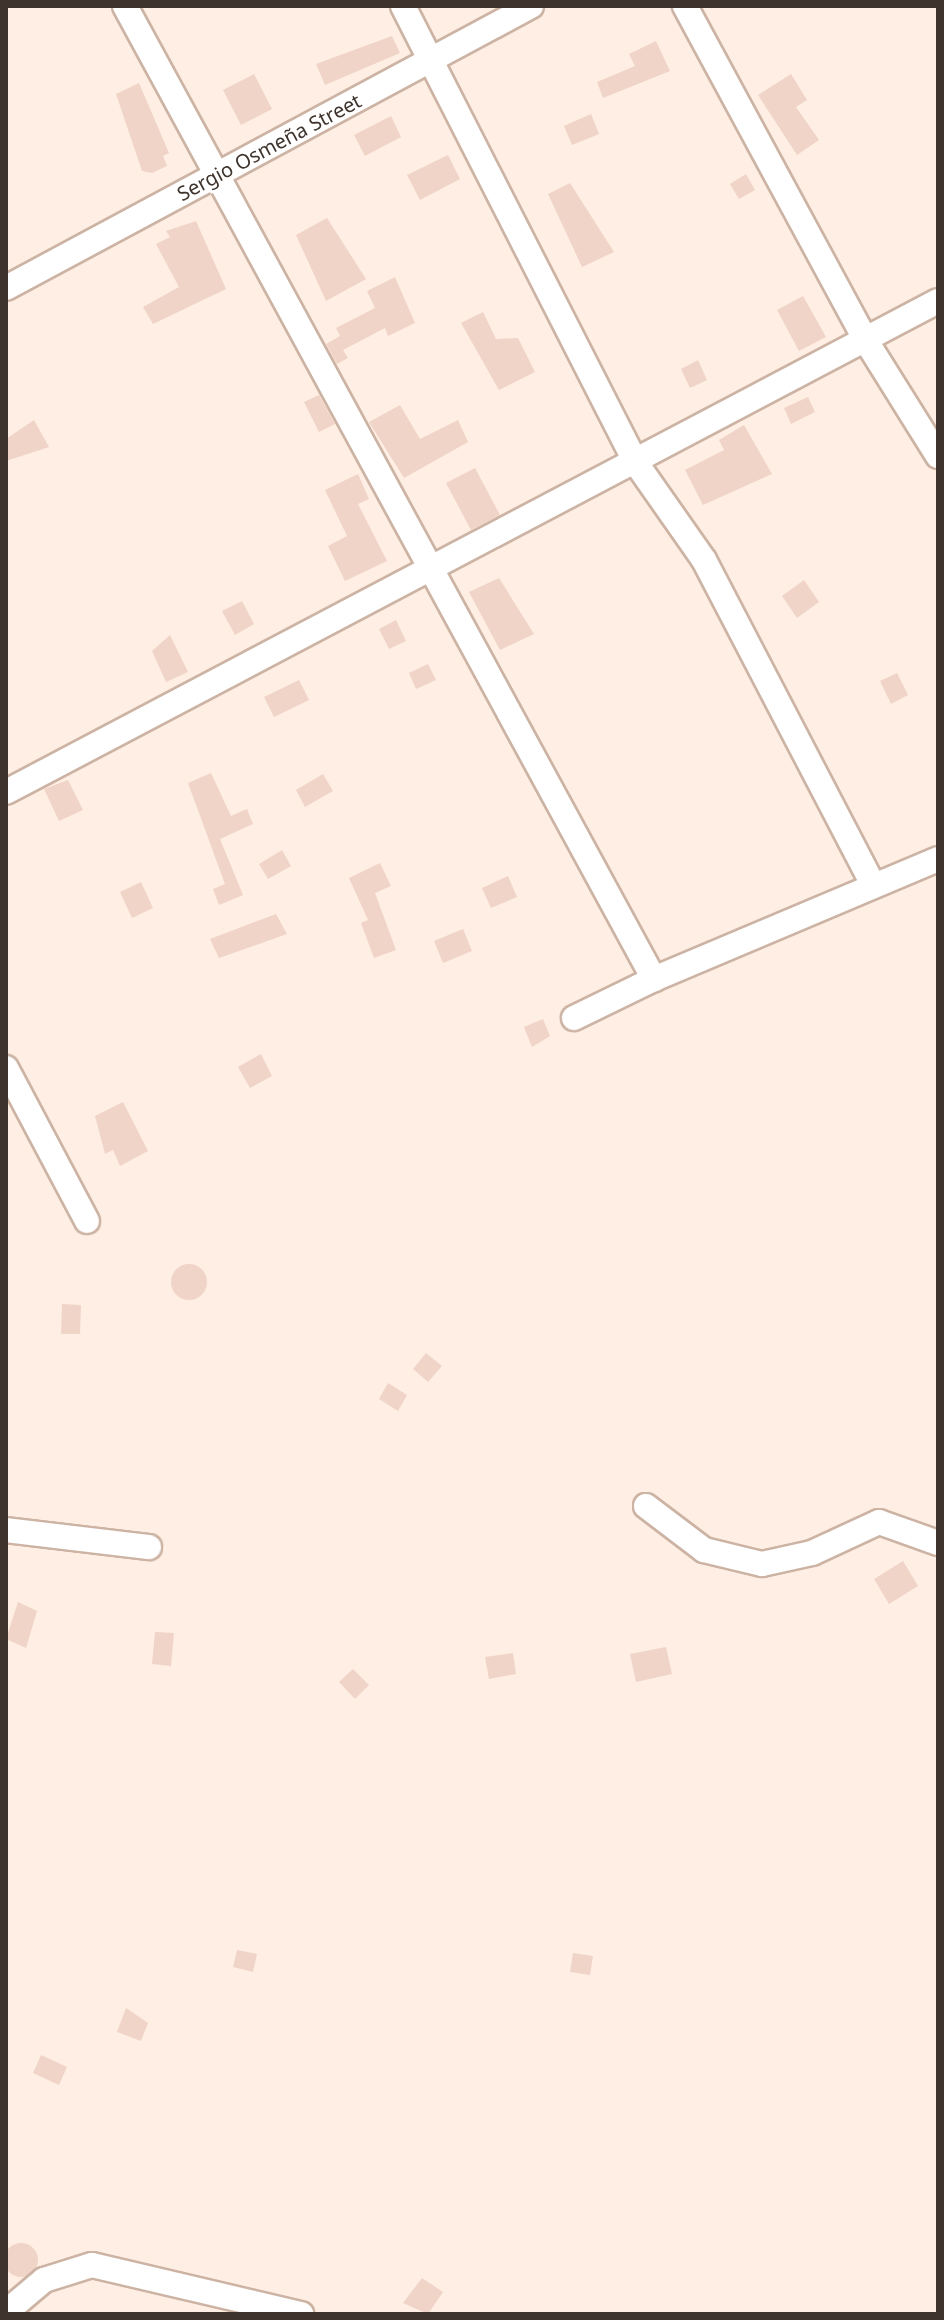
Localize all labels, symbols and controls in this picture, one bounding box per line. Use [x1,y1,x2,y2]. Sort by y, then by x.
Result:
street label: Sergio Osmeña Street [173,88,365,206]

